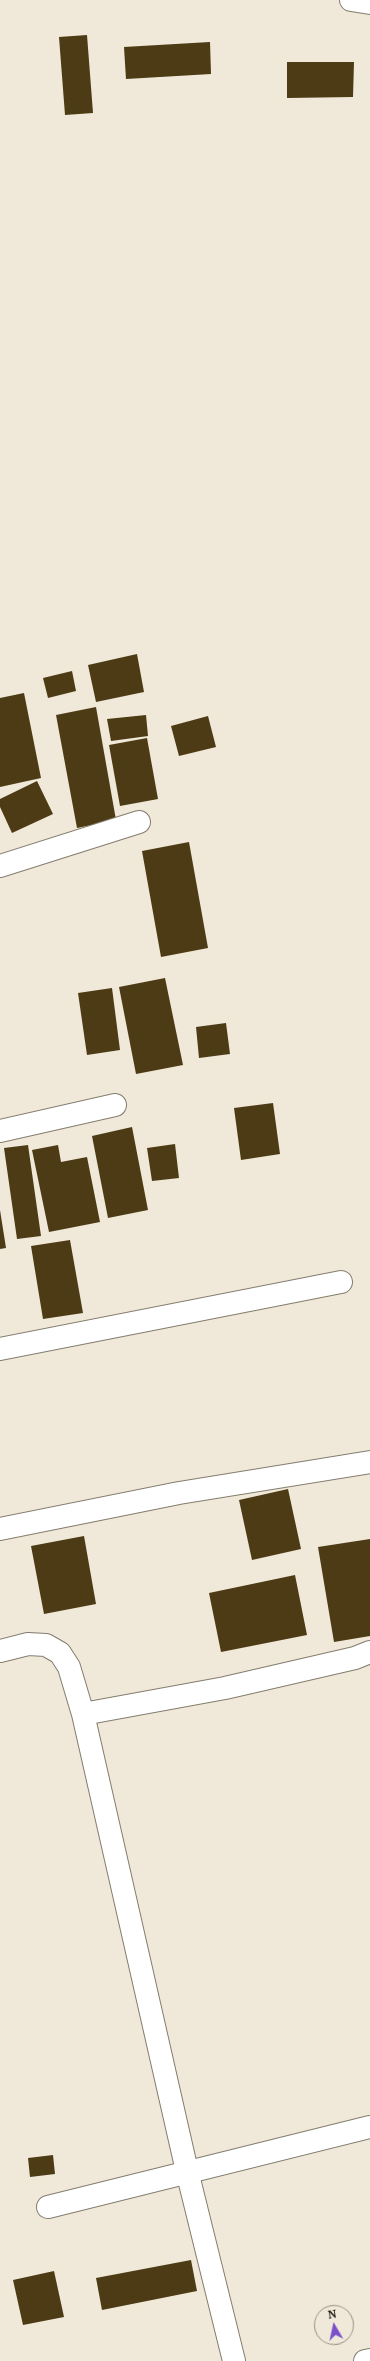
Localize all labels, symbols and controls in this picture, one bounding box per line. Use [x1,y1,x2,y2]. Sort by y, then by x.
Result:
north arrow [314,2305,354,2345]
text: N [327,2307,337,2322]

